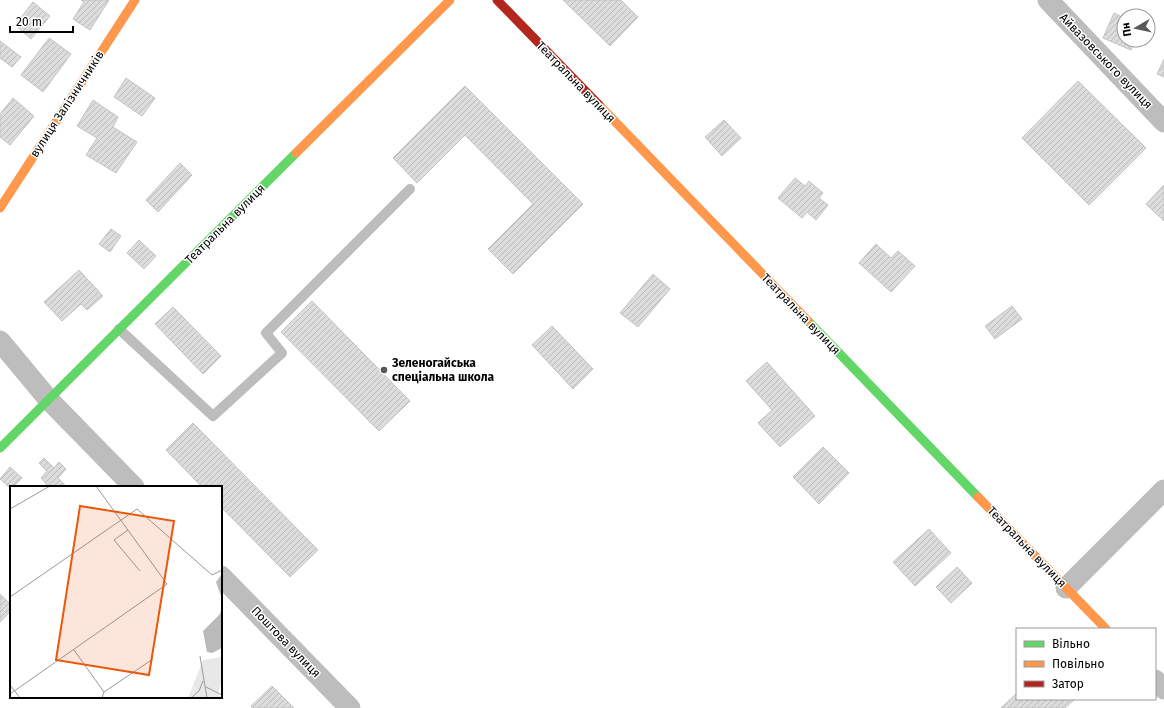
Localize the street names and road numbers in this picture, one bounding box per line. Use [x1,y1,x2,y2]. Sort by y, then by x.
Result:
street label: Айвазовського вулиця [1057,10,1155,112]
street label: Театральна вулиця [534,39,618,125]
street label: вулиця Залізничників [27,48,107,160]
street label: Театральна вулиця [182,181,268,267]
street label: Театральна вулиця [759,271,843,357]
street label: Театральна вулиця [985,504,1069,590]
street label: Поштова вулиця [249,604,323,680]

